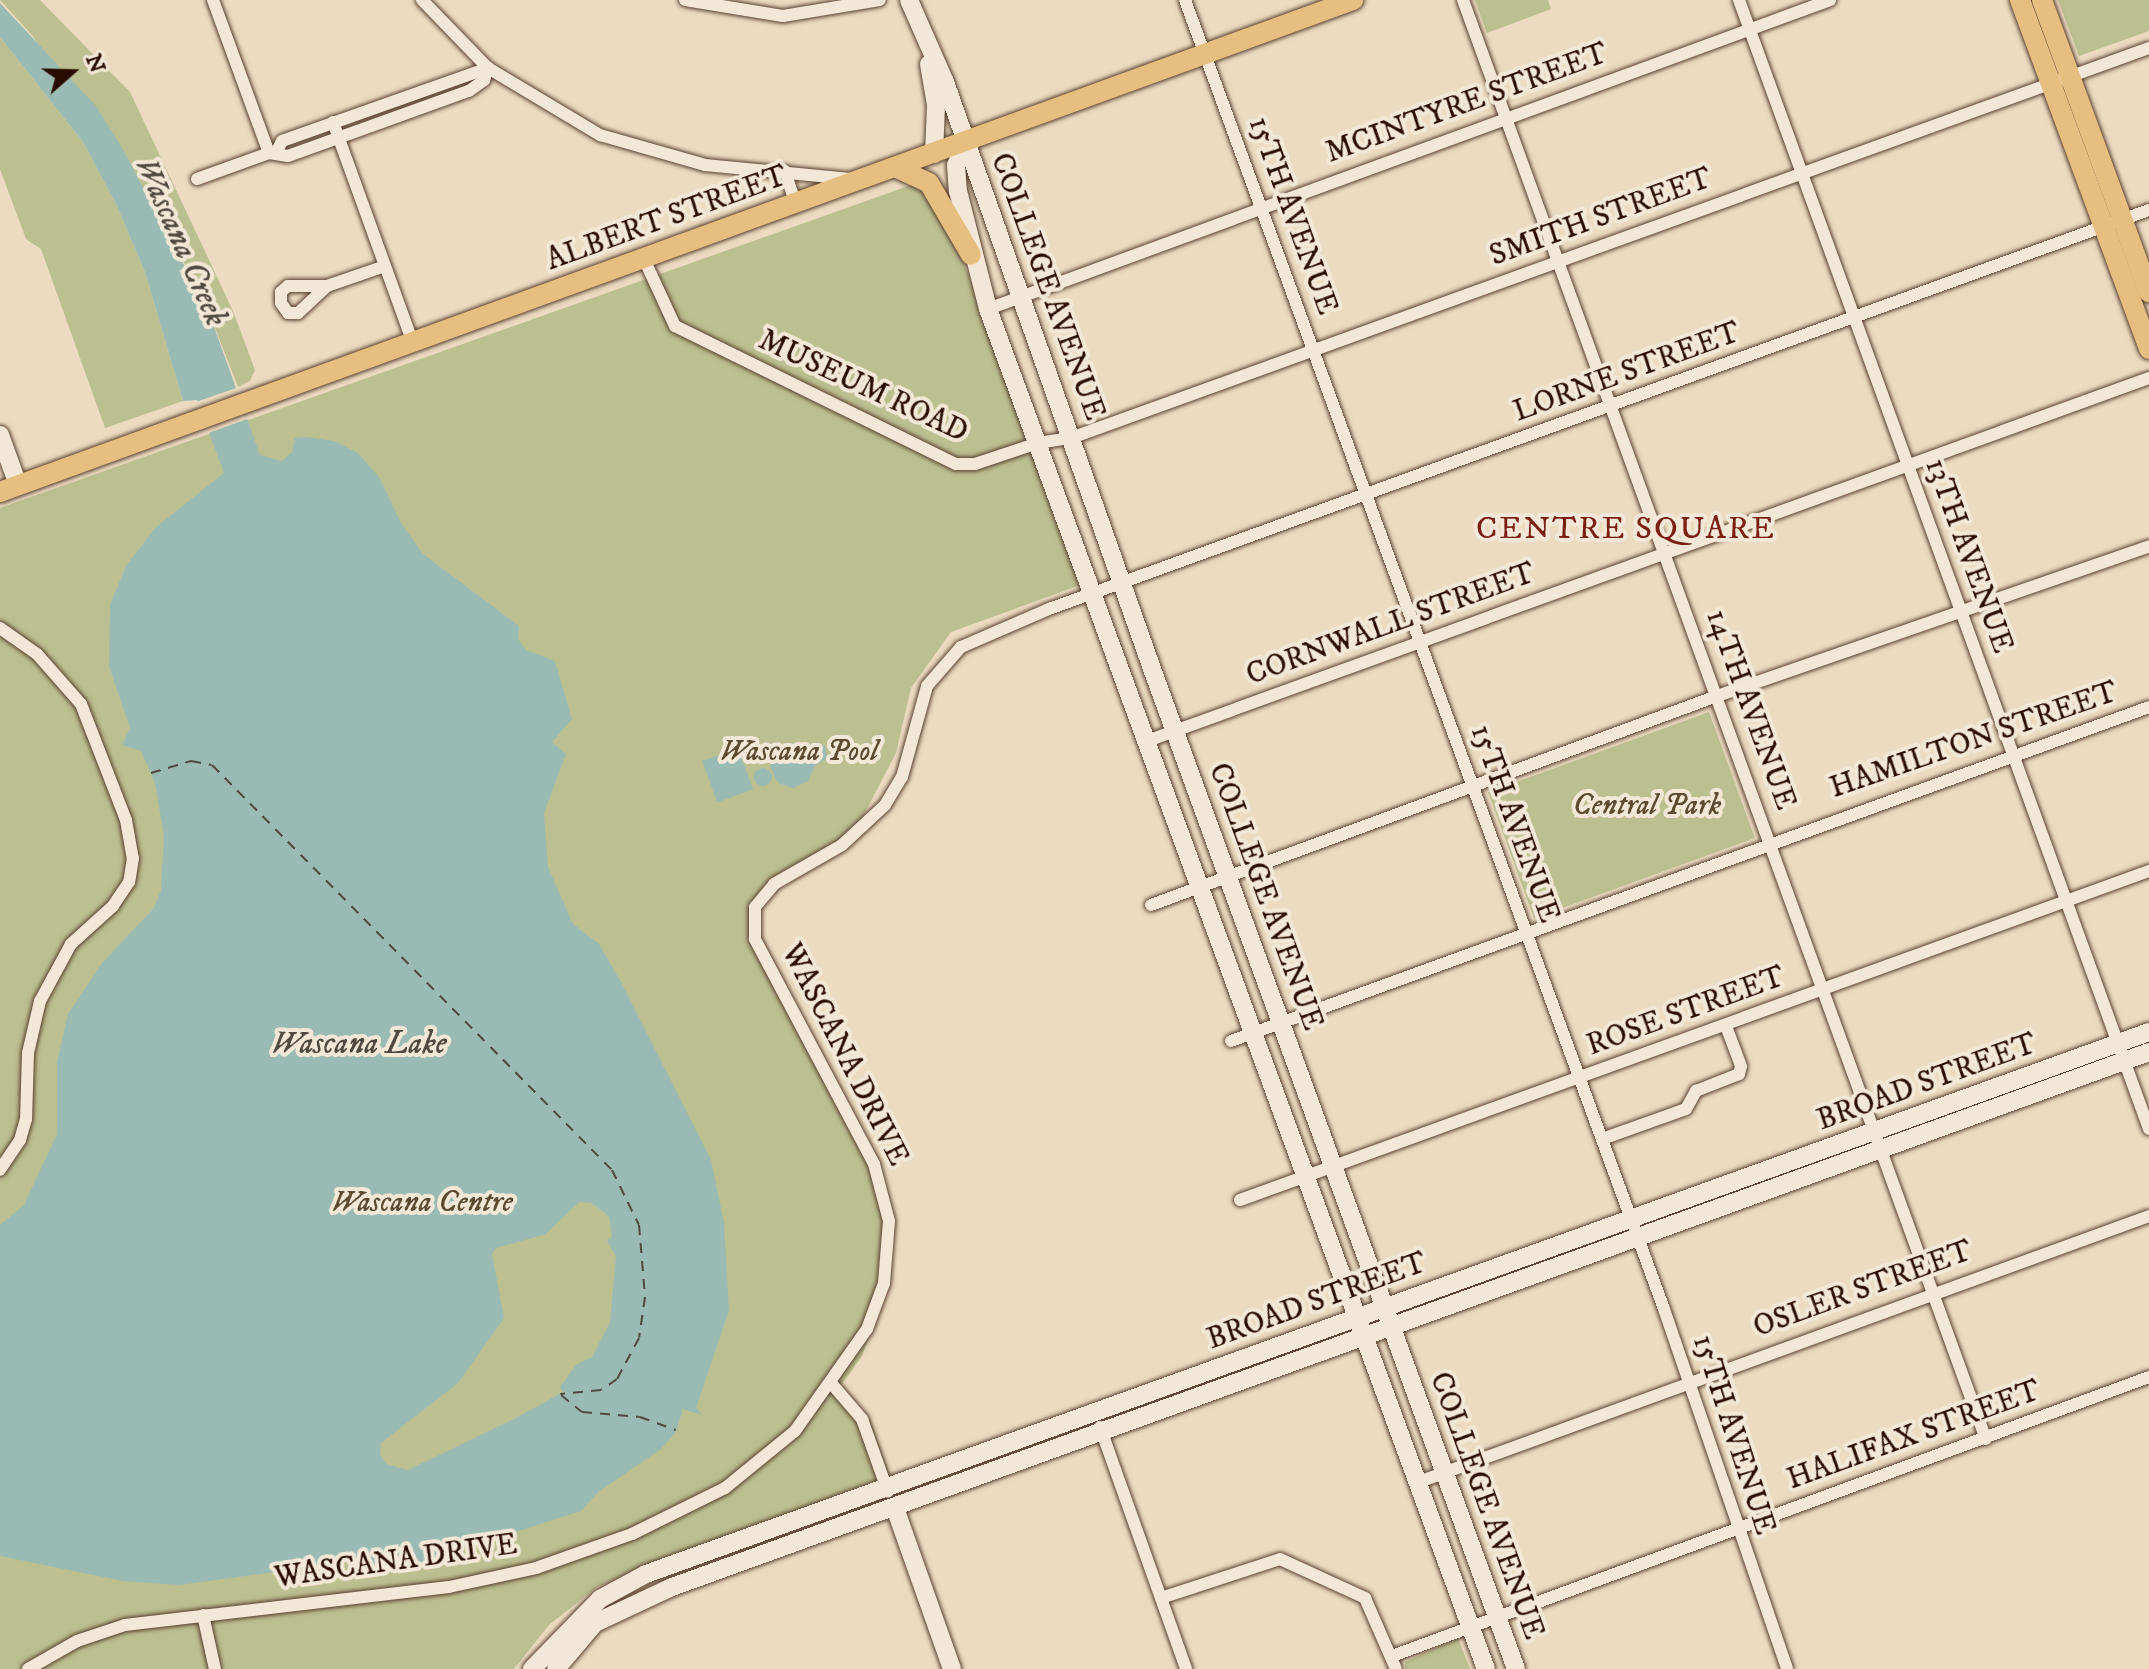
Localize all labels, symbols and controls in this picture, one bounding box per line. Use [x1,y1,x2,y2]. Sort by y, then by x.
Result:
north arrow [32,32,112,112]
street label: MCINTYRE STREET [1321,36,1613,172]
text: N [79,51,111,77]
street label: 15TH AVENUE [1240,112,1344,320]
street label: COLLEGE AVENUE [982,149,1112,425]
water label: Wascana Creek [126,152,234,332]
street label: ALBERT STREET [542,159,792,279]
street label: SMITH STREET [1485,161,1717,275]
street label: LORNE STREET [1509,315,1745,431]
street label: MUSEUM ROAD [753,323,973,451]
street label: 13TH AVENUE [1916,454,2020,658]
district label: CENTRE SQUARE [1476,510,1776,548]
street label: CORNWALL STREET [1242,556,1540,694]
street label: 14TH AVENUE [1697,605,1803,815]
street label: HAMILTON STREET [1825,675,2123,807]
street label: 15TH AVENUE [1462,720,1566,928]
park label: Wascana Pool [720,734,878,770]
street label: COLLEGE AVENUE [1200,759,1330,1035]
park label: Central Park [1573,788,1721,824]
street label: WASCANA DRIVE [772,938,916,1172]
street label: ROSE STREET [1582,960,1790,1064]
water label: Wascana Lake [271,1025,447,1063]
street label: BROAD STREET [1812,1027,2042,1139]
park label: Wascana Centre [331,1185,513,1221]
street label: OSLER STREET [1749,1234,1977,1346]
street label: BROAD STREET [1202,1246,1432,1358]
street label: 15TH AVENUE [1684,1331,1782,1539]
street label: COLLEGE AVENUE [1421,1368,1551,1644]
street label: HALIFAX STREET [1783,1373,2045,1499]
street label: WASCANA DRIVE [272,1527,520,1597]

